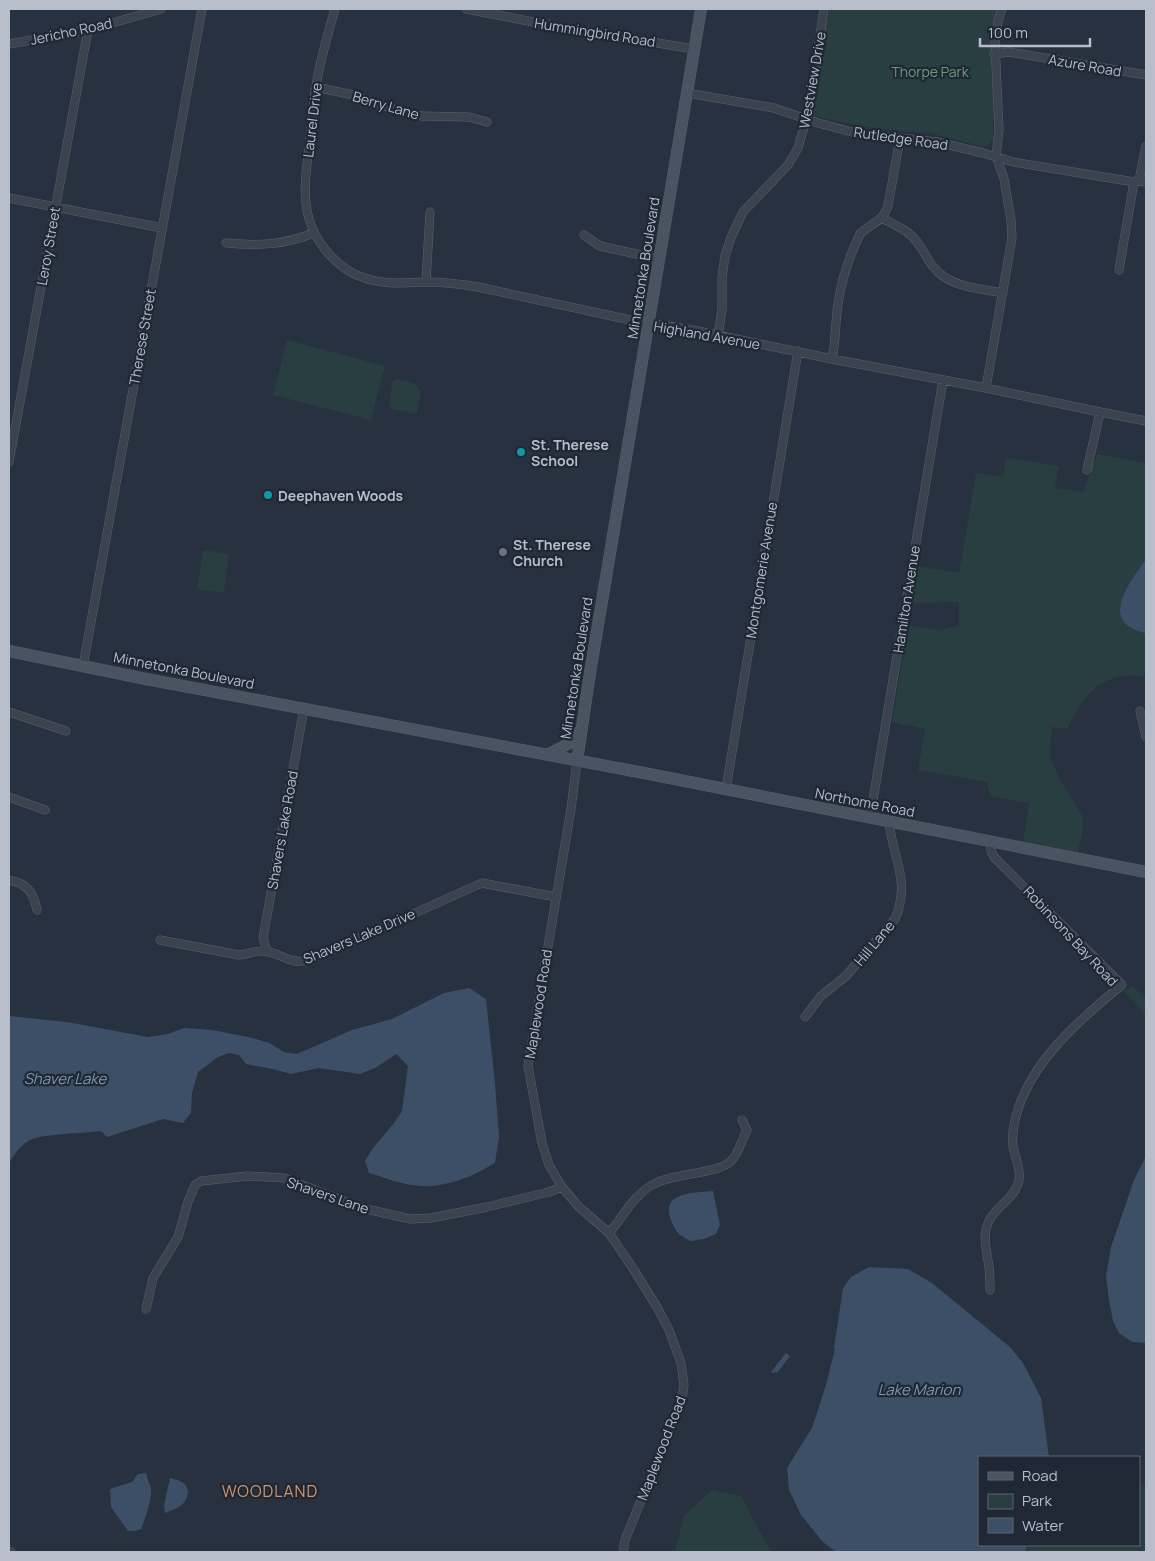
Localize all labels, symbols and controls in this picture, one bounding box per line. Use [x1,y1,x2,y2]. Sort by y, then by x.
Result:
street label: Jericho Road [28,13,114,49]
street label: Hummingbird Road [533,13,657,51]
scale bar [980,15,1090,47]
text: 100 m [988,22,1028,43]
street label: Westview Drive [794,30,830,130]
street label: Azure Road [1047,49,1123,81]
park label: Thorpe Park [891,62,970,81]
street label: Laurel Drive [298,82,326,158]
street label: Berry Lane [351,86,421,124]
street label: Rutledge Road [853,122,949,154]
street label: Minnetonka Boulevard [622,196,664,340]
street label: Leroy Street [32,205,64,287]
street label: Therese Street [124,287,160,387]
street label: Highland Avenue [652,316,762,354]
place label: St. Therese School [531,435,609,470]
marker: St. Therese School [515,446,527,458]
place label: Deephaven Woods [278,486,404,505]
marker: Deephaven Woods [262,489,274,501]
street label: Montgomerie Avenue [741,500,781,640]
place label: St. Therese Church [513,535,591,570]
street label: Hamilton Avenue [888,544,924,654]
marker: St. Therese Church [497,546,509,558]
street label: Minnetonka Boulevard [555,596,597,740]
street label: Minnetonka Boulevard [112,647,256,693]
street label: Shavers Lake Road [262,769,302,891]
street label: Northome Road [814,783,916,821]
street label: Robinsons Bay Road [1020,882,1122,990]
street label: Shavers Lake Drive [300,904,418,968]
street label: Hill Lane [850,916,898,970]
street label: Maplewood Road [520,948,556,1060]
water label: Shaver Lake [24,1068,108,1089]
street label: Shavers Lane [284,1172,372,1218]
water label: Lake Marion [878,1379,961,1400]
street label: Maplewood Road [632,1393,690,1503]
legend [978,1456,1140,1546]
text: Road [1022,1465,1058,1486]
district label: WOODLAND [222,1480,318,1502]
text: Park [1022,1490,1052,1511]
text: Water [1022,1515,1064,1536]

